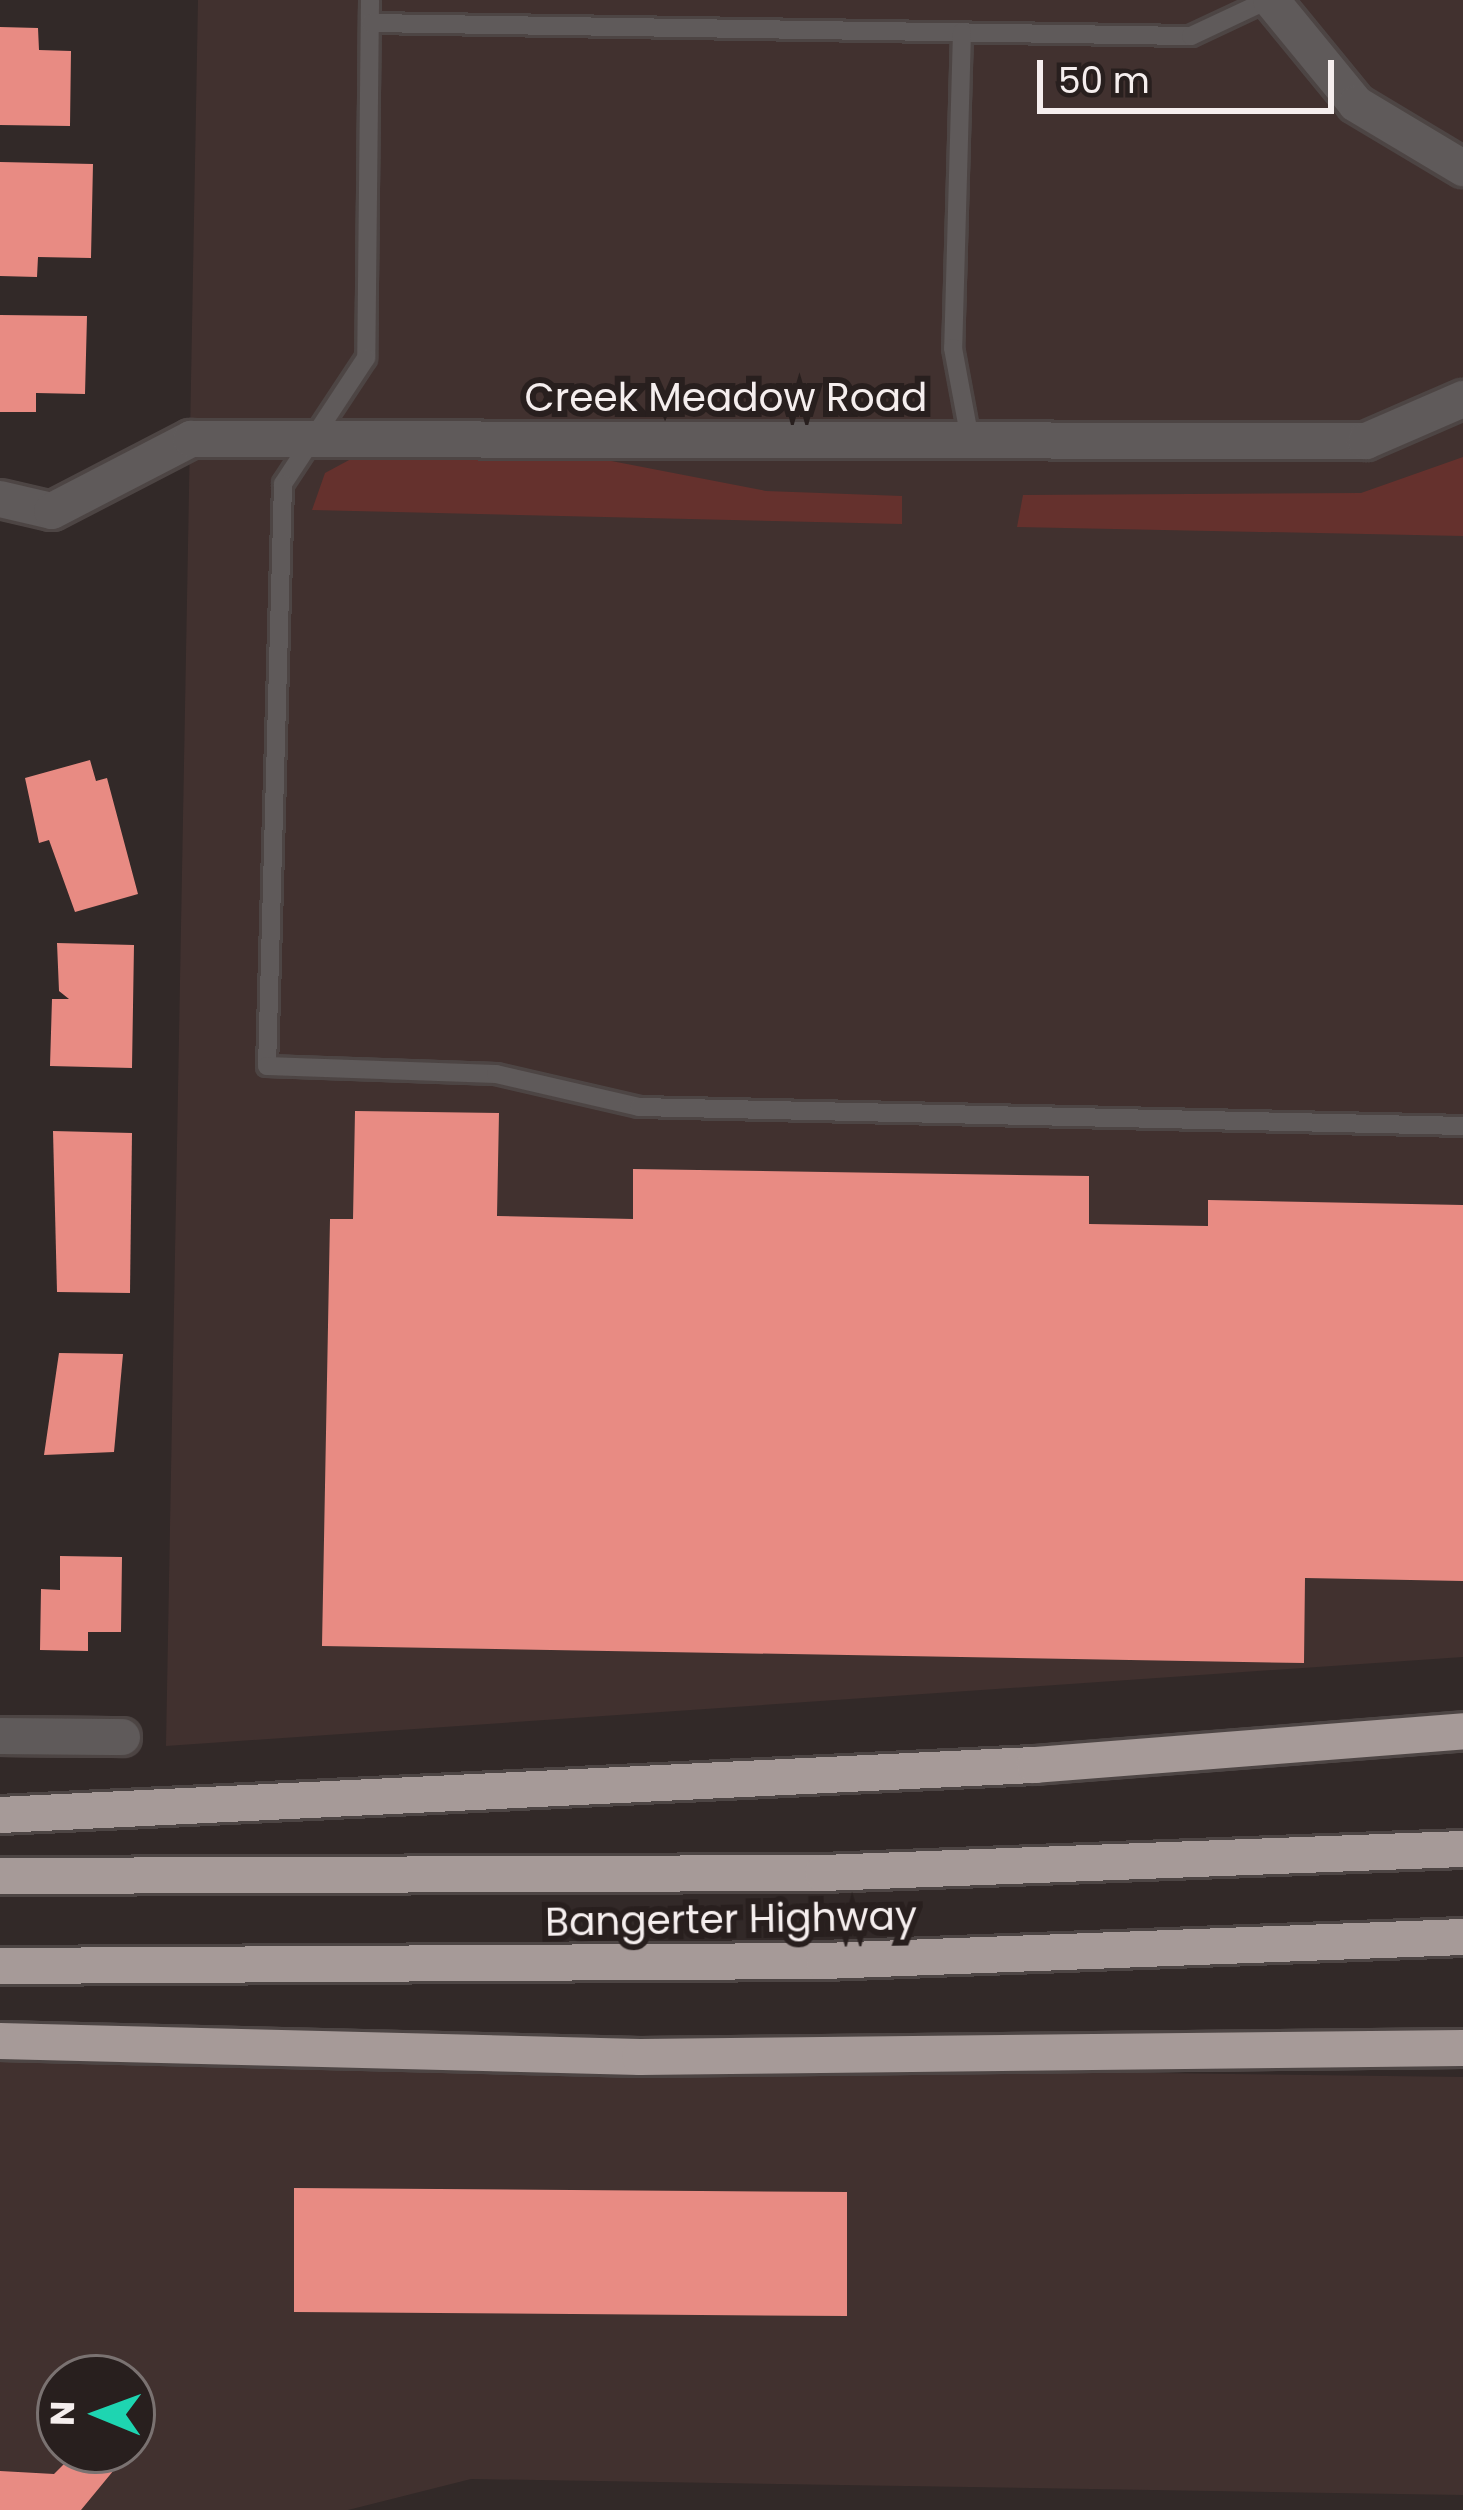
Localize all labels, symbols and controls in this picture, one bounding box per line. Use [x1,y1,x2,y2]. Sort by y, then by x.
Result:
scale bar [1043,36,1340,110]
text: 50 m [1058,55,1150,106]
street label: Creek Meadow Road [525,375,927,421]
street label: Bangerter Highway [545,1893,917,1947]
north arrow [36,2354,156,2474]
text: N [39,2401,86,2426]

